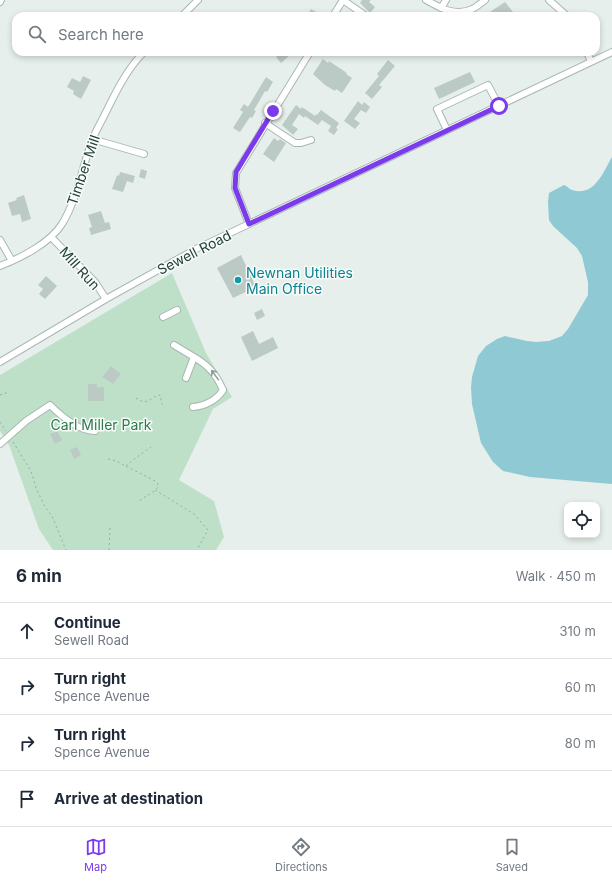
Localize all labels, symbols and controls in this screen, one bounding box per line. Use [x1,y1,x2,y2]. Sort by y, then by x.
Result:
search box [12,12,600,56]
icon: search [26,23,48,45]
text: Search here [58,25,144,44]
route start [490,97,508,115]
route end [264,102,282,120]
street label: Timber Mill [63,133,103,207]
street label: Sewell Road [154,226,234,278]
street label: Mill Run [56,243,104,293]
place label: Newnan Utilities Main Office [246,264,353,297]
marker: Newnan Utilities Main Office [233,275,243,285]
one-way arrow [211,370,219,381]
park label: Carl Miller Park [50,416,152,433]
map controls [564,502,600,538]
button: locate [564,502,600,538]
text: 6 min [16,566,62,586]
text: Walk · 450 m [516,568,596,584]
text: Continue [54,613,121,632]
icon: ahead [16,620,38,642]
text: 310 m [559,623,596,639]
text: Sewell Road [54,632,129,648]
text: Turn right [54,669,126,688]
icon: right [16,676,38,698]
text: 60 m [565,679,596,695]
text: Spence Avenue [54,688,150,704]
text: Turn right [54,725,126,744]
icon: right [16,732,38,754]
text: 80 m [565,735,596,751]
text: Spence Avenue [54,744,150,760]
icon: arrive [16,788,38,810]
text: Arrive at destination [54,789,203,808]
tab: Map [84,836,107,874]
tab: Directions [275,836,328,874]
tab: Saved [496,836,528,874]

